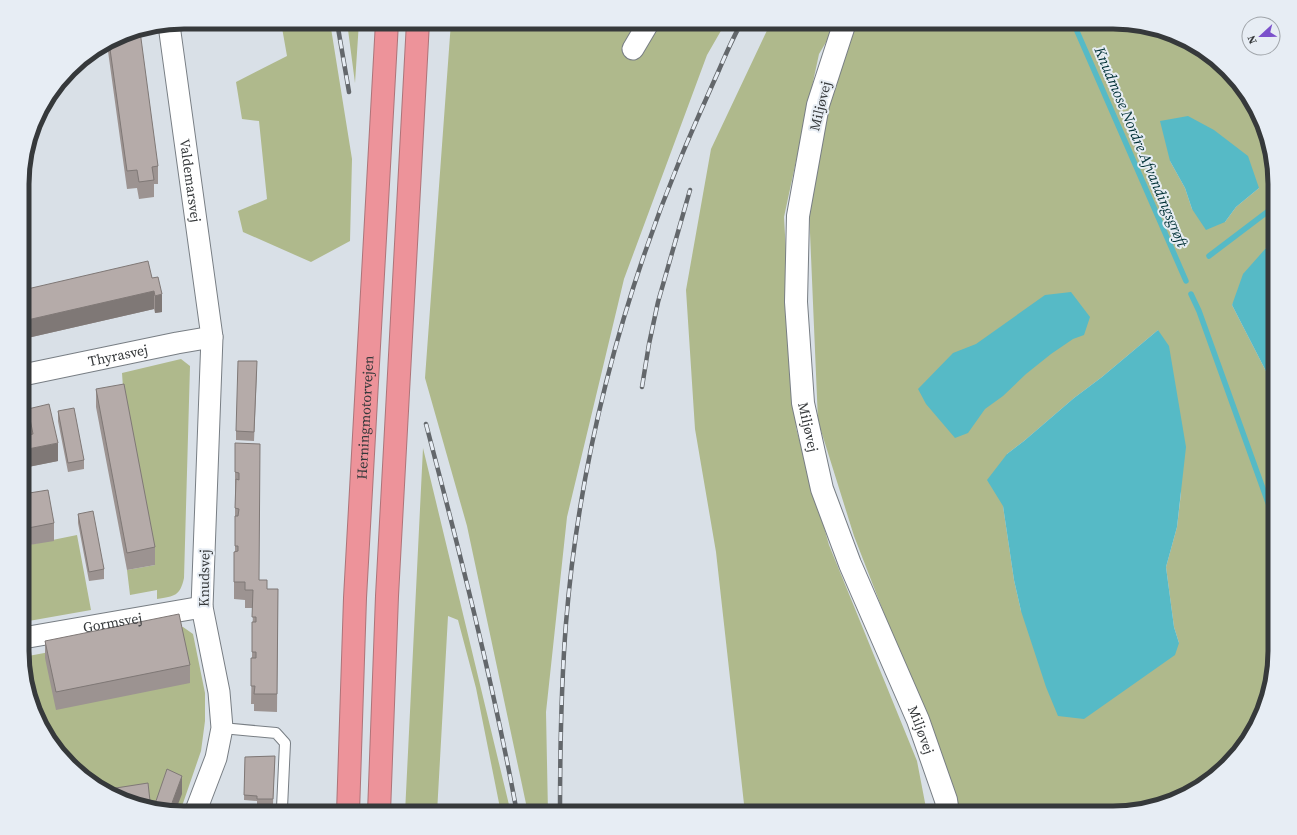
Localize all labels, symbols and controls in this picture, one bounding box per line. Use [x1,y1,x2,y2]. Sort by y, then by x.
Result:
north arrow [1241,16,1281,56]
text: N [1244,33,1261,46]
water label: Knudmose Nordre Afvandingsgrøft [1089,42,1194,251]
street label: Miljøvej [804,79,836,133]
street label: Valdemarsvej [175,137,206,224]
street label: Thyrasvej [86,339,150,371]
street label: Herningmotorvejen [352,354,378,480]
street label: Miljøvej [793,400,824,454]
street label: Knudsvej [193,549,215,607]
street label: Gormsvej [82,608,144,637]
street label: Miljøvej [903,702,939,757]

